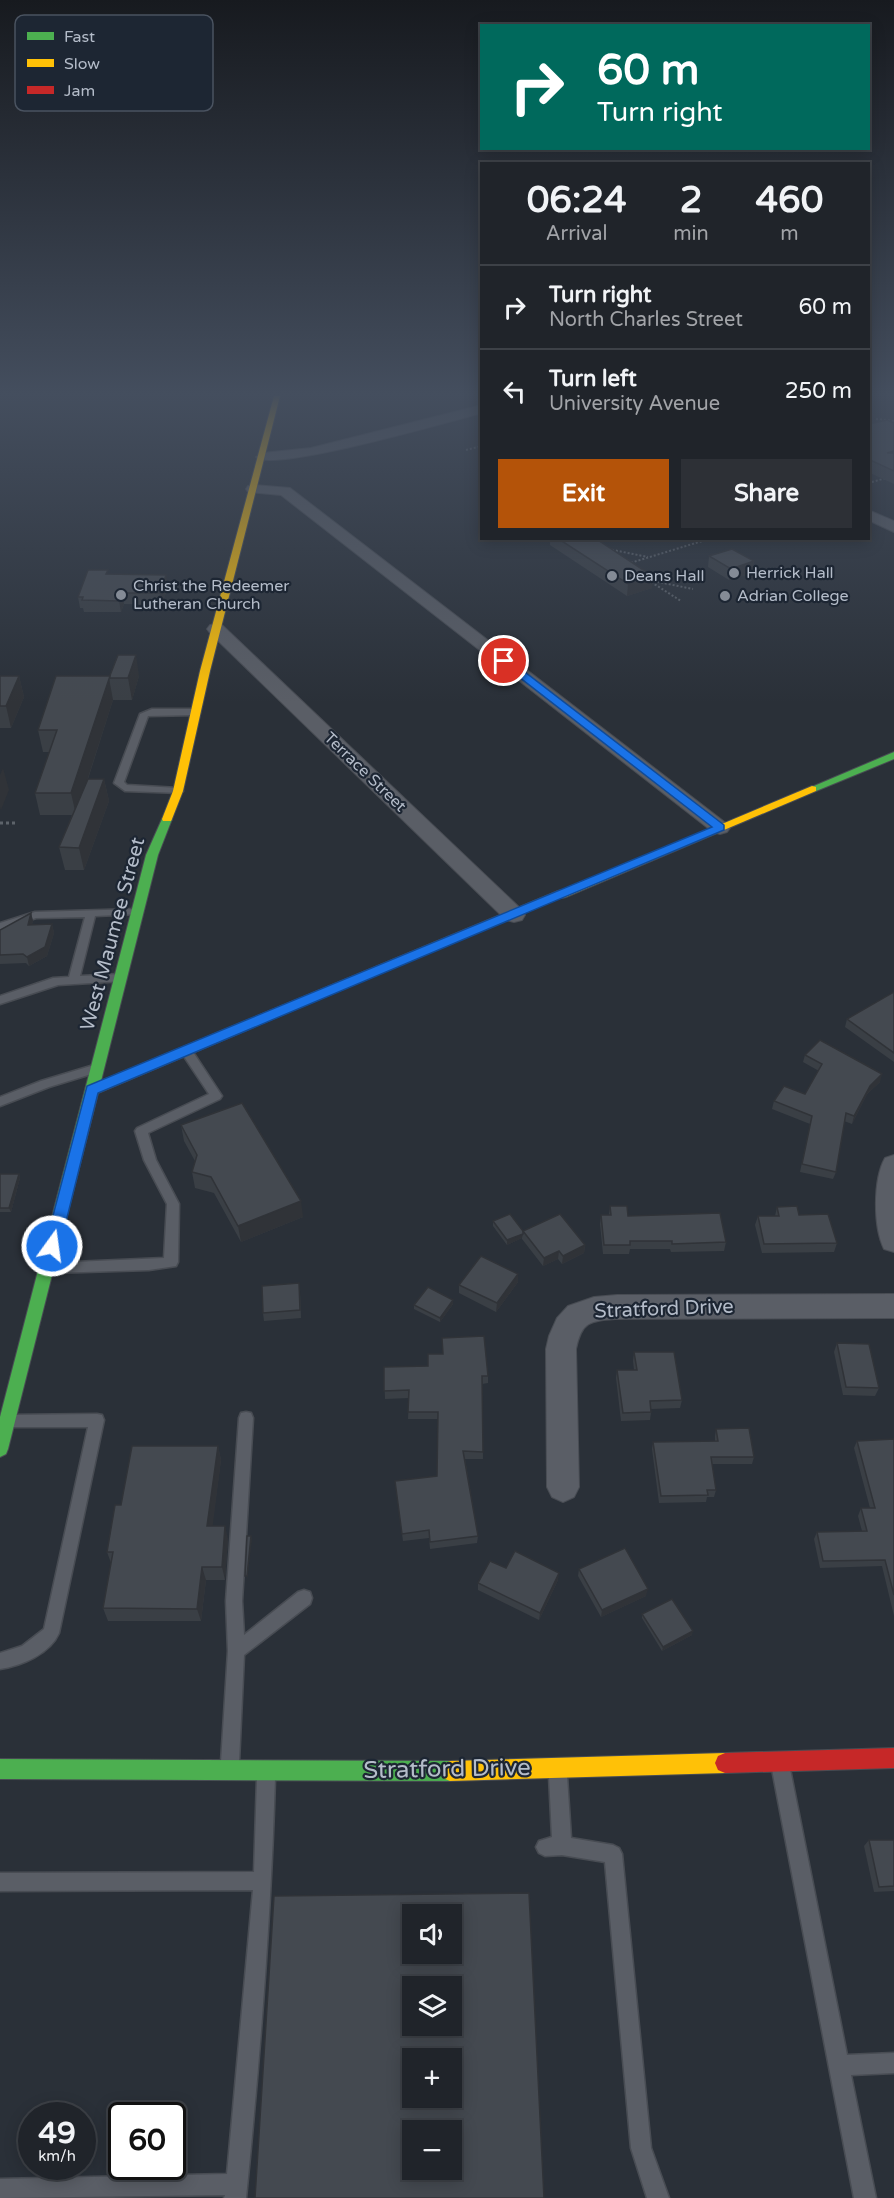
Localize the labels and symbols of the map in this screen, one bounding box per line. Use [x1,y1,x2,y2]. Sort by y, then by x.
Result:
legend [15,15,213,111]
text: Fast [64,27,95,47]
text: Slow [64,54,100,74]
text: Jam [64,81,95,101]
place label: Herrick Hall [746,563,834,583]
place label: Deans Hall [624,566,704,586]
marker: Herrick Hall [727,566,741,580]
marker: Deans Hall [605,569,619,583]
place label: Christ the Redeemer Lutheran Church [133,576,290,614]
place label: Adrian College [737,586,849,606]
marker: Christ the Redeemer Lutheran Church [114,588,128,602]
marker: Adrian College [718,589,732,603]
pin [478,635,529,686]
street label: Terrace Street [320,728,410,816]
street label: West Maumee Street [76,834,150,1033]
position arrow [20,1214,84,1278]
street label: Stratford Drive [594,1295,734,1323]
street label: Stratford Drive [363,1753,531,1785]
speed limit sign: 60 [108,2102,186,2180]

